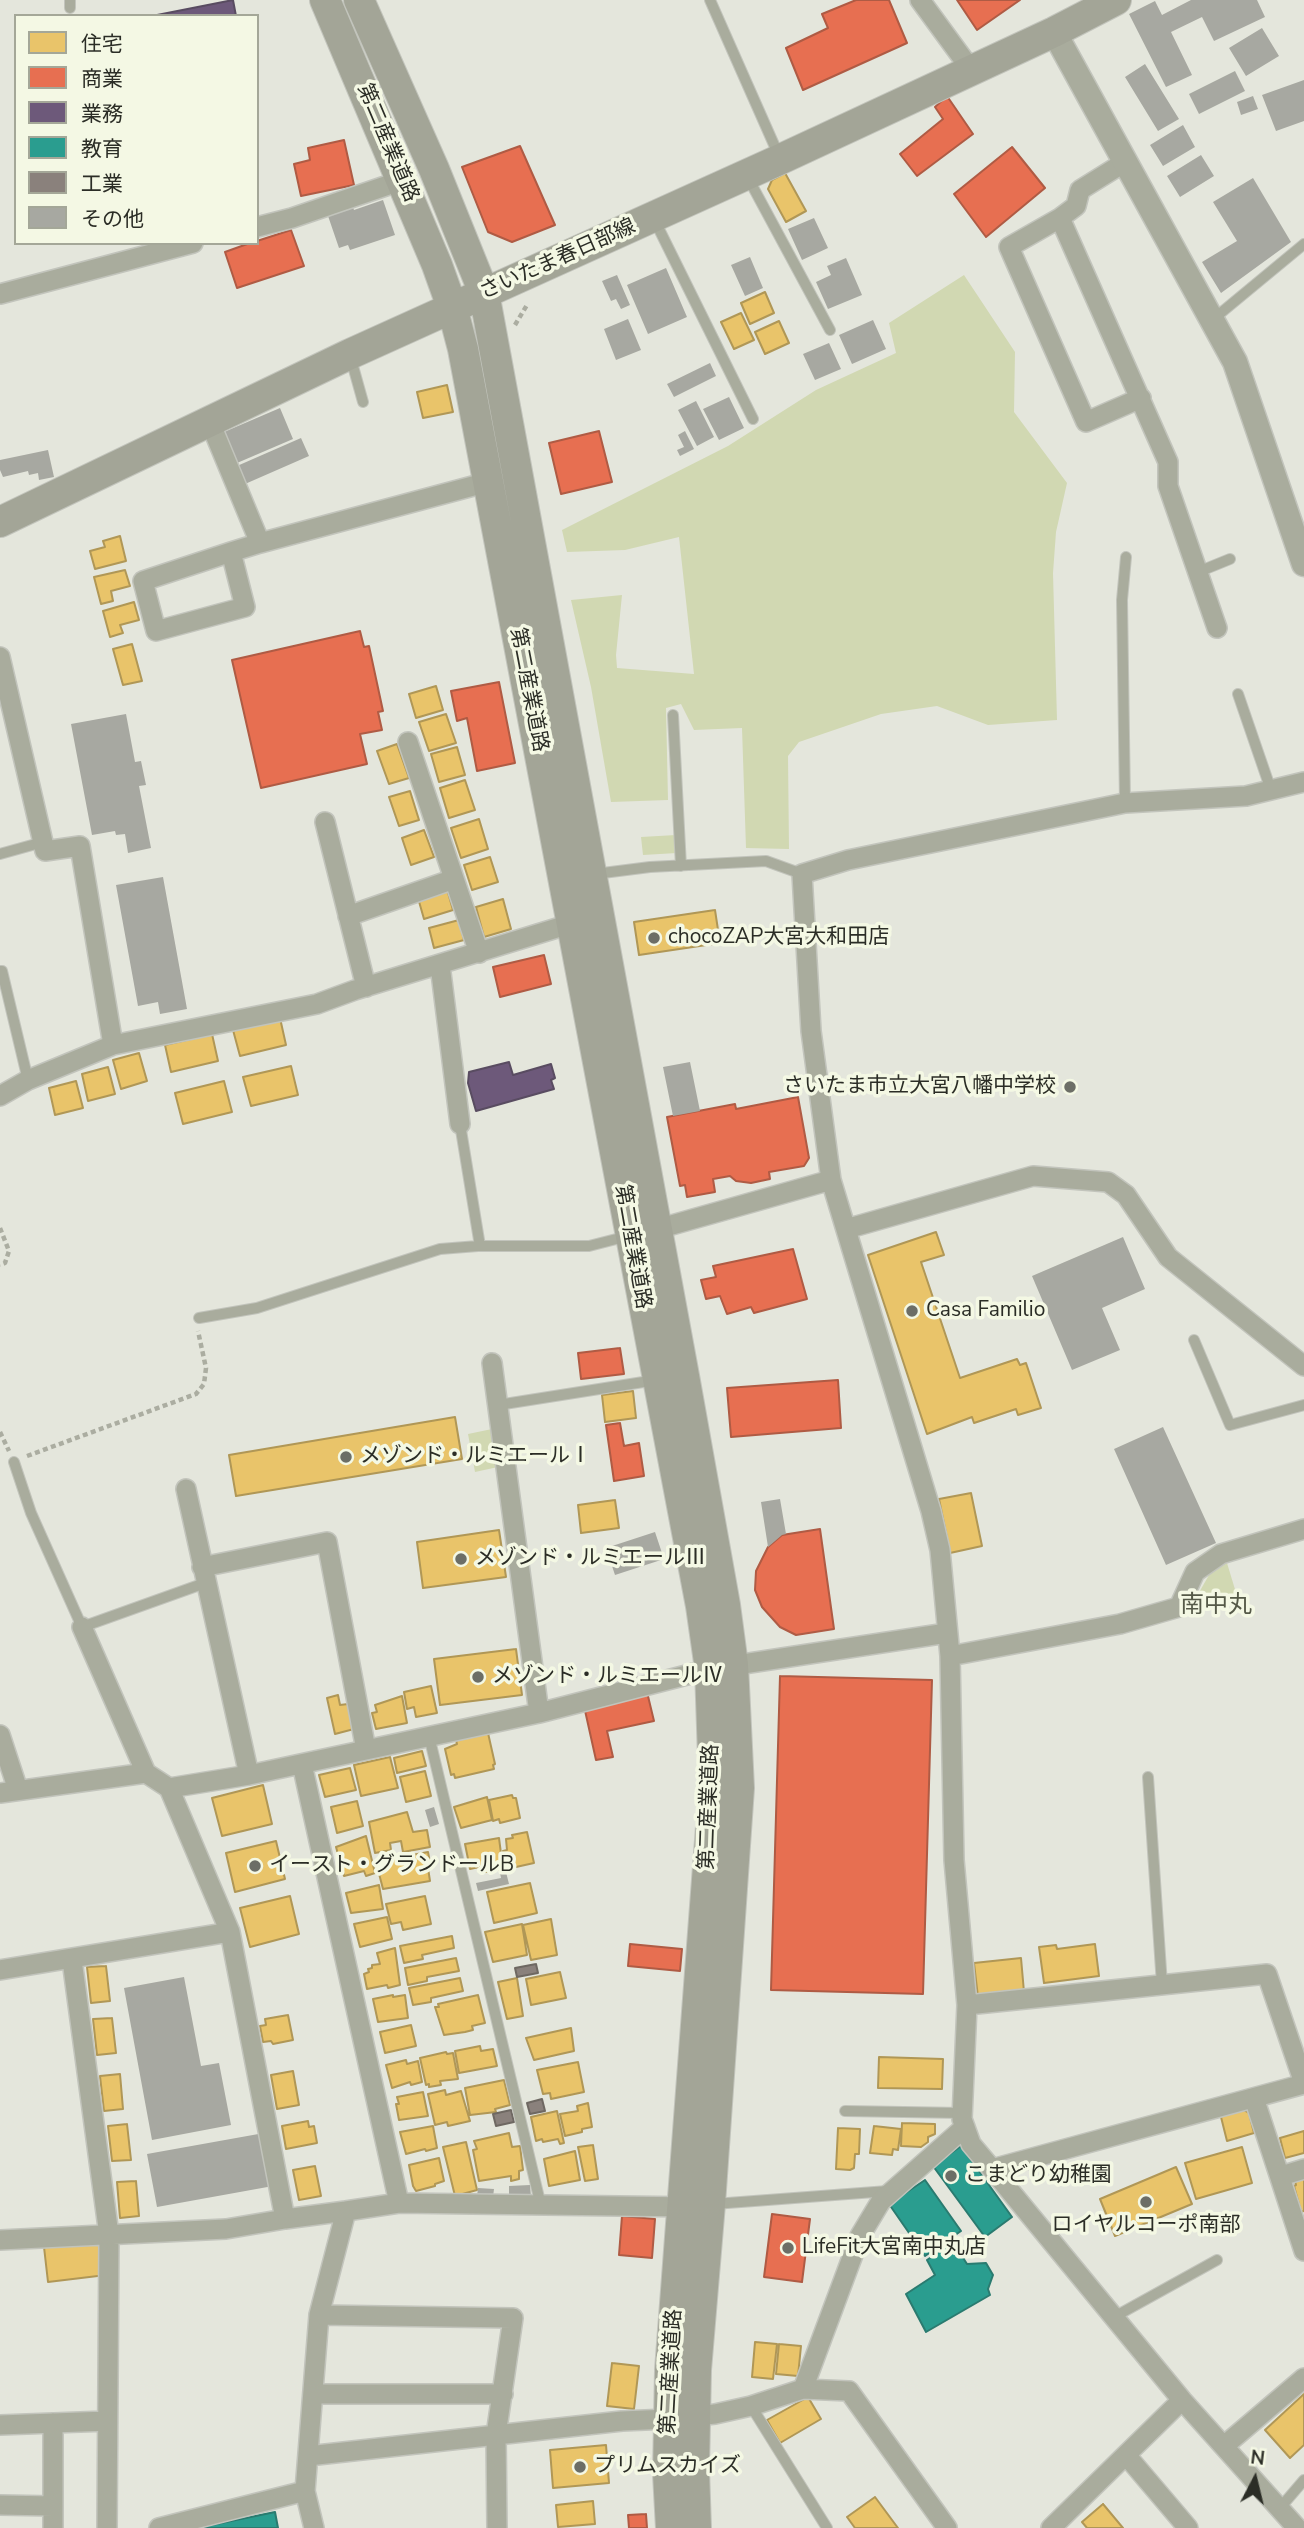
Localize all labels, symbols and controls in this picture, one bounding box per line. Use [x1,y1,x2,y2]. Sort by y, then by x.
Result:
legend [14,14,259,245]
text: 住宅 [81,30,123,58]
text: 商業 [81,65,123,93]
street label: 第二産業道路 [351,80,423,206]
text: 業務 [81,100,123,128]
text: 教育 [81,135,123,163]
text: 工業 [81,170,123,198]
text: その他 [81,205,144,233]
street label: さいたま春日部線 [476,214,640,306]
street label: 第二産業道路 [504,626,552,754]
place label: chocoZAP大宮大和田店 [668,925,889,951]
marker: chocoZAP大宮大和田店 [646,930,662,946]
place label: さいたま市立大宮八幡中学校 [783,1074,1056,1100]
marker: さいたま市立大宮八幡中学校 [1062,1079,1078,1095]
street label: 第二産業道路 [609,1183,655,1311]
place label: Casa Familio [926,1298,1045,1324]
marker: Casa Familio [904,1303,920,1319]
place label: メゾンド・ルミエールⅠ [360,1444,591,1470]
marker: メゾンド・ルミエールⅠ [338,1449,354,1465]
place label: メゾンド・ルミエールⅢ [475,1546,706,1572]
marker: メゾンド・ルミエールⅢ [453,1551,469,1567]
district label: 南中丸 [1180,1592,1252,1620]
place label: メゾンド・ルミエールⅣ [492,1664,723,1690]
marker: メゾンド・ルミエールⅣ [470,1669,486,1685]
street label: 第二産業道路 [695,1744,725,1870]
place label: イースト・グランドールB [269,1853,514,1879]
marker: イースト・グランドールB [247,1858,263,1874]
place label: こまどり幼稚園 [965,2163,1112,2189]
marker: こまどり幼稚園 [943,2168,959,2184]
marker: ロイヤルコーポ南部 [1138,2194,1154,2210]
place label: ロイヤルコーポ南部 [1052,2213,1240,2239]
place label: LifeFit大宮南中丸店 [802,2235,986,2261]
marker: LifeFit大宮南中丸店 [780,2240,796,2256]
street label: 第二産業道路 [656,2308,688,2436]
north arrow [1220,2444,1290,2514]
text: N [1249,2444,1266,2472]
place label: プリムスカイズ [594,2454,741,2480]
marker: プリムスカイズ [572,2459,588,2475]

